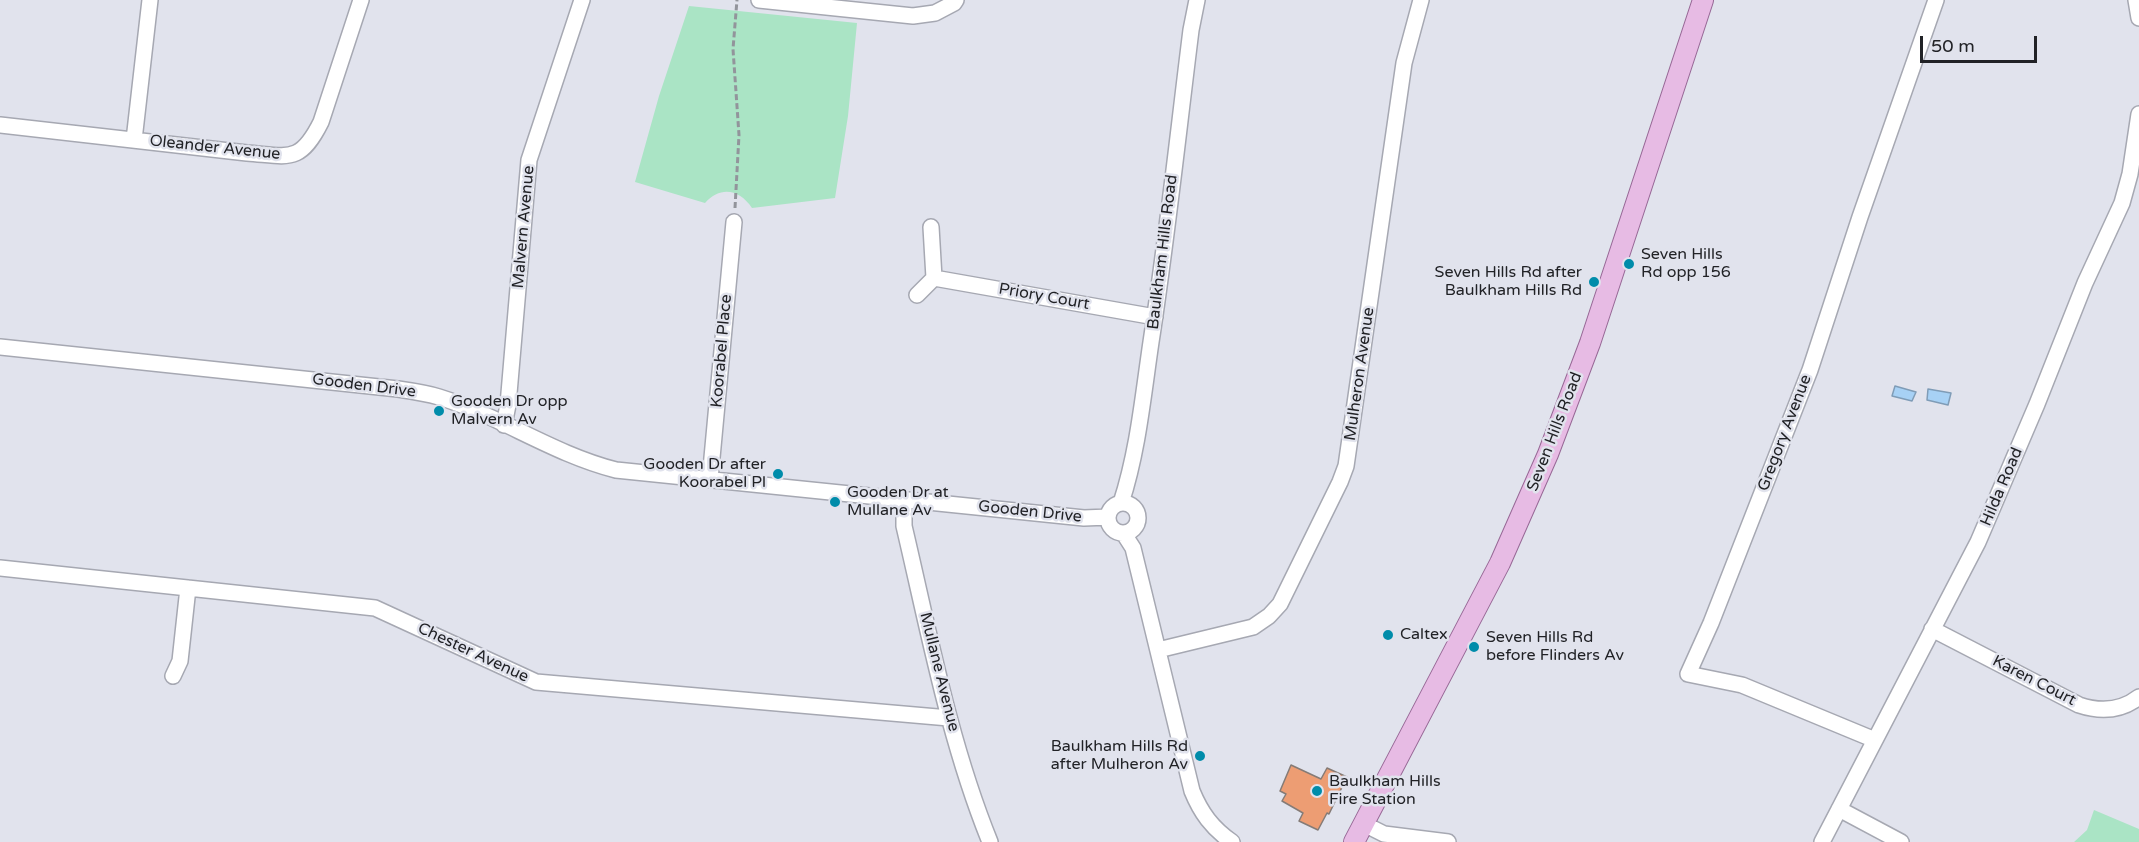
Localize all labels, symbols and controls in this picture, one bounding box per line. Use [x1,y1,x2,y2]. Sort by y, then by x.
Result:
scale bar [1923,24,2040,62]
text: 50 m [1931,35,1975,57]
street label: Oleander Avenue [149,132,281,164]
street label: Malvern Avenue [509,165,539,289]
street label: Baulkham Hills Road [1144,173,1182,331]
place label: Seven Hills Rd opp 156 [1641,245,1731,283]
marker: Seven Hills Rd opp 156 [1622,257,1636,271]
place label: Seven Hills Rd after Baulkham Hills Rd [1435,263,1582,301]
marker: Seven Hills Rd after Baulkham Hills Rd [1587,275,1601,289]
street label: Priory Court [997,280,1091,314]
street label: Koorabel Place [707,294,737,408]
street label: Mulheron Avenue [1341,306,1379,442]
street label: Gooden Drive [311,370,417,402]
street label: Seven Hills Road [1523,370,1587,494]
street label: Gregory Avenue [1754,372,1816,494]
place label: Gooden Dr opp Malvern Av [451,392,568,430]
marker: Gooden Dr opp Malvern Av [432,404,446,418]
street label: Hilda Road [1977,445,2027,529]
place label: Gooden Dr after Koorabel Pl [643,455,766,493]
marker: Gooden Dr after Koorabel Pl [771,467,785,481]
place label: Gooden Dr at Mullane Av [847,483,949,521]
marker: Gooden Dr at Mullane Av [828,495,842,509]
street label: Gooden Drive [977,497,1083,527]
street label: Mullane Avenue [915,610,963,734]
street label: Chester Avenue [414,619,532,687]
place label: Caltex [1400,625,1448,645]
marker: Caltex [1381,628,1395,642]
place label: Seven Hills Rd before Flinders Av [1486,628,1624,666]
marker: Seven Hills Rd before Flinders Av [1467,640,1481,654]
street label: Karen Court [1989,652,2079,710]
place label: Baulkham Hills Rd after Mulheron Av [1051,737,1188,775]
marker: Baulkham Hills Rd after Mulheron Av [1193,749,1207,763]
place label: Baulkham Hills Fire Station [1329,772,1441,810]
marker: Baulkham Hills Fire Station [1310,784,1324,798]

